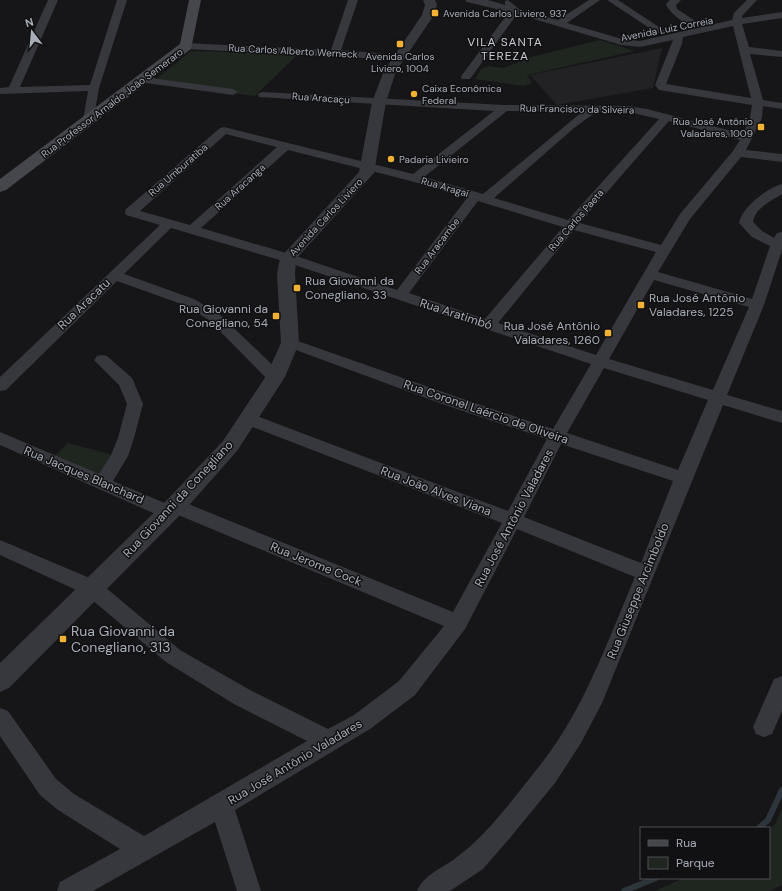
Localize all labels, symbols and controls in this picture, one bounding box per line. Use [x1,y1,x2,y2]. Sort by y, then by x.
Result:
place label: Avenida Carlos Liviero, 937 [443,7,567,20]
marker: Avenida Carlos Liviero, 937 [430,8,440,18]
north arrow [12,12,52,52]
street label: Avenida Luiz Correia [620,14,714,44]
text: N [23,15,35,30]
district label: VILA SANTA TEREZA [467,34,543,64]
marker: Avenida Carlos Liviero, 1004 [395,39,405,49]
street label: Rua Carlos Alberto Werneck [228,41,358,61]
street label: Rua Professor Arnaldo João Semeraro [38,45,186,161]
place label: Avenida Carlos Liviero, 1004 [366,50,434,75]
place label: Caixa Econômica Federal [422,82,501,107]
street label: Rua Aracaçu [292,89,351,107]
marker: Caixa Econômica Federal [409,89,419,99]
street label: Rua Francisco da Silveira [520,102,634,116]
place label: Rua José Antônio Valadares, 1009 [673,115,753,140]
marker: Rua José Antônio Valadares, 1009 [756,122,766,132]
street label: Rua Umburatiba [146,141,210,199]
place label: Padaria Livieiro [399,153,469,166]
marker: Padaria Livieiro [386,154,396,164]
street label: Rua Aracanga [212,161,268,213]
street label: Rua Aragaí [420,174,471,200]
street label: Avenida Carlos Liviero [286,175,366,259]
street label: Rua Carlos Paeta [546,186,606,254]
street label: Rua Aracambe [411,215,463,277]
place label: Rua Giovanni da Conegliano, 33 [305,273,394,303]
street label: Rua Aracatu [54,275,114,333]
marker: Rua Giovanni da Conegliano, 33 [292,283,302,293]
place label: Rua José Antônio Valadares, 1225 [649,290,745,320]
street label: Rua Aratimbó [418,295,494,333]
marker: Rua José Antônio Valadares, 1225 [636,300,646,310]
place label: Rua Giovanni da Conegliano, 54 [179,301,268,331]
marker: Rua Giovanni da Conegliano, 54 [271,311,281,321]
place label: Rua José Antônio Valadares, 1260 [504,318,600,348]
marker: Rua José Antônio Valadares, 1260 [603,328,613,338]
street label: Rua Coronel Laércio de Oliveira [401,376,571,448]
street label: Rua Giovanni da Conegliano [120,437,236,561]
street label: Rua Jacques Blanchard [22,442,146,508]
street label: Rua José Antônio Valadares [471,446,557,590]
street label: Rua João Alves Viana [378,463,494,519]
street label: Rua Giuseppe Arcimboldo [603,521,673,661]
street label: Rua Jerome Cock [268,538,364,590]
place label: Rua Giovanni da Conegliano, 313 [71,622,175,656]
marker: Rua Giovanni da Conegliano, 313 [58,634,68,644]
street label: Rua José Antônio Valadares [225,716,365,808]
legend [640,827,770,879]
text: Rua [676,835,697,851]
text: Parque [676,855,715,871]

